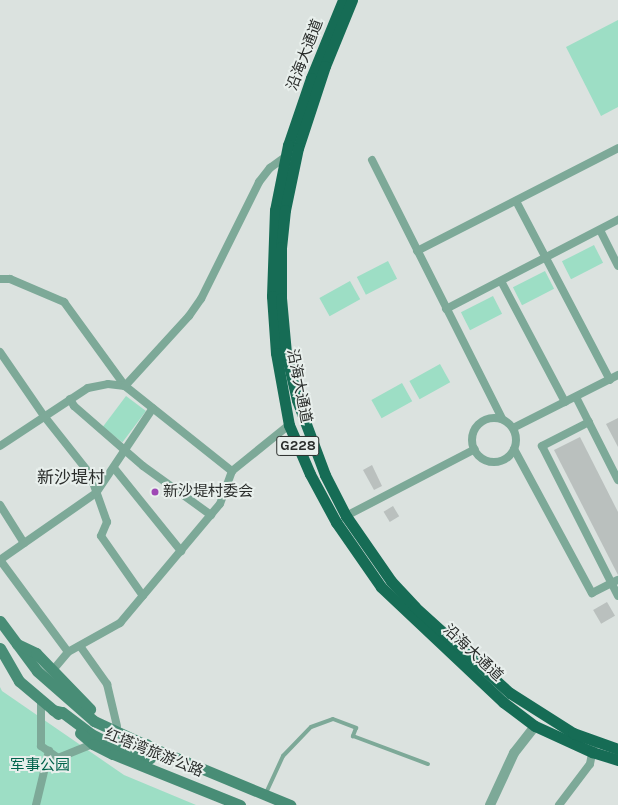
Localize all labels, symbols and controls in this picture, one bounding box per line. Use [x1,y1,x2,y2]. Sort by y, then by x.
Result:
street label: 沿海大通道 [283,17,327,93]
street label: 沿海大通道 [283,347,315,425]
road number: G228 [276,434,320,458]
district label: 新沙堤村 [37,468,105,488]
place label: 新沙堤村委会 [163,483,253,501]
marker: 新沙堤村委会 [150,487,160,497]
street label: 沿海大通道 [439,621,507,685]
street label: 红塔湾旅游公路 [102,725,206,781]
park label: 军事公园 [10,757,70,775]

